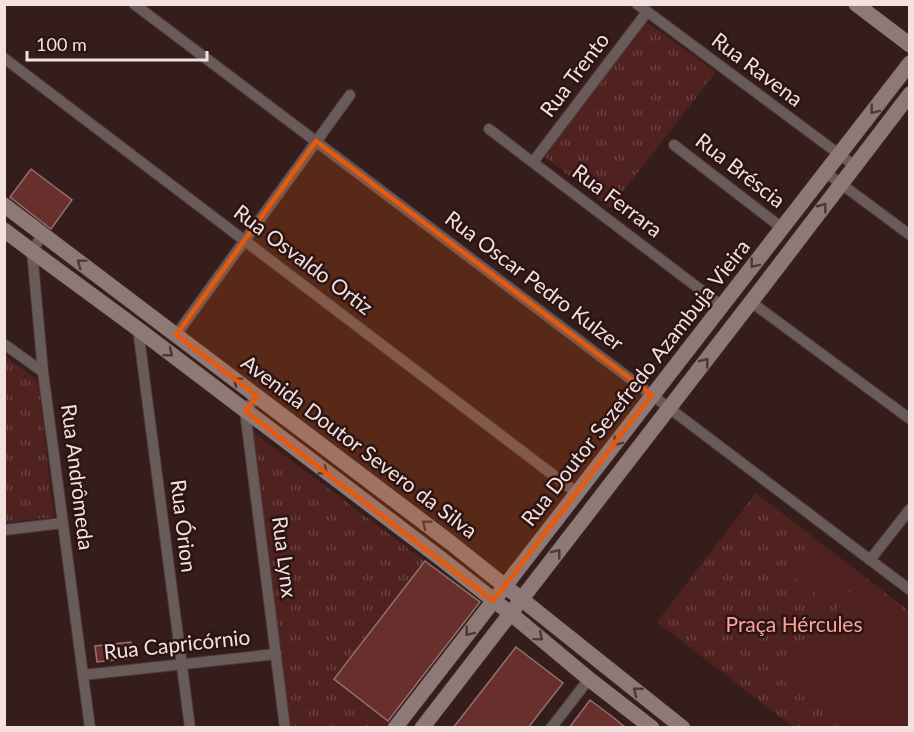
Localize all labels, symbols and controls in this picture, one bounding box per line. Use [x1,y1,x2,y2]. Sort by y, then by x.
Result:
scale bar [27,24,207,62]
street label: Rua Trento [534,27,614,121]
street label: Rua Ravena [708,27,808,111]
text: 100 m [36,33,87,55]
one-way arrow [870,103,881,114]
street label: Rua Bréscia [691,127,791,212]
street label: Rua Ferrara [568,158,668,242]
street label: Rua Osvaldo Ortiz [229,198,378,319]
one-way arrow [816,203,827,214]
street label: Rua Oscar Pedro Kulzer [441,205,629,355]
street label: Rua Doutor Sezefredo Azambuja Vieira [515,234,754,530]
one-way arrow [751,257,762,268]
one-way arrow [77,259,88,270]
one-way arrow [162,345,173,356]
street label: Avenida Doutor Severo da Silva [237,349,483,543]
one-way arrow [697,357,708,368]
one-way arrow [233,377,244,388]
street label: Rua Andrômeda [57,402,100,551]
one-way arrow [613,435,624,446]
one-way arrow [318,463,329,474]
street label: Rua Órion [166,478,203,574]
street label: Rua Lynx [268,515,303,600]
one-way arrow [422,520,433,531]
one-way arrow [549,548,560,559]
park label: Praça Hércules [725,611,863,636]
street label: Rua Capricórnio [102,623,251,664]
one-way arrow [465,626,476,637]
one-way arrow [532,630,543,641]
one-way arrow [633,688,644,699]

